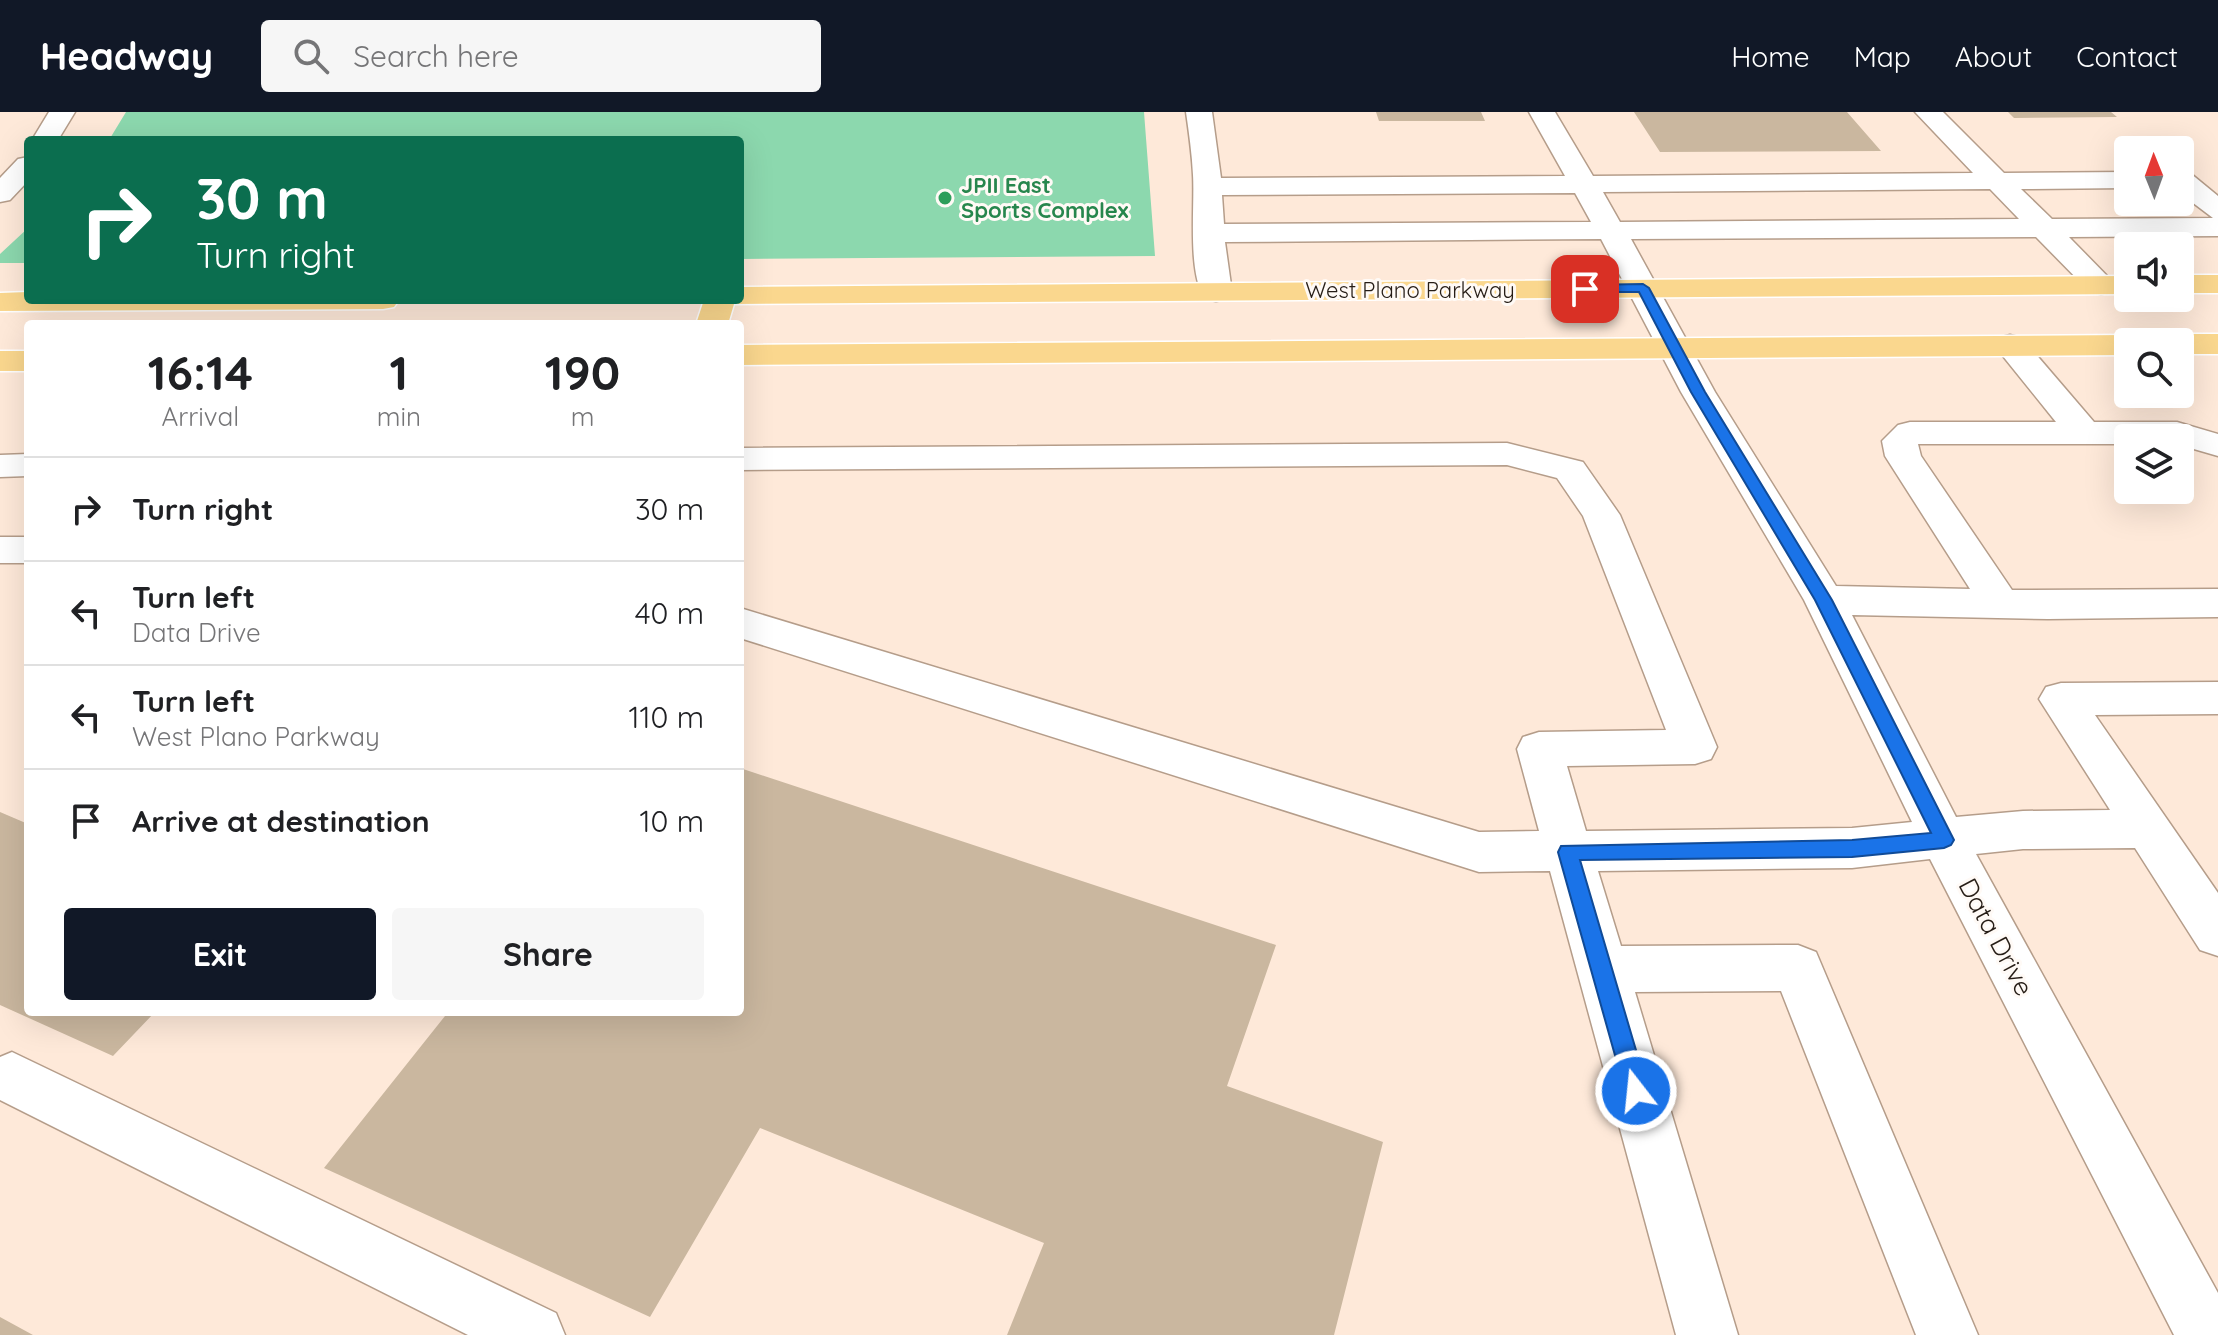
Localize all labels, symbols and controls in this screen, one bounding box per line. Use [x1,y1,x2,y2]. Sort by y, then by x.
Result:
search box [261,20,821,92]
text: Headway [40,32,213,80]
icon: search [289,34,333,78]
text: Search here [353,37,519,75]
text: Home [1731,39,1810,74]
text: Map [1854,39,1911,74]
text: About [1955,39,2032,74]
text: Contact [2076,39,2178,74]
north arrow [2114,136,2194,216]
map controls [2114,136,2194,504]
text: 30 m [196,163,328,233]
icon: right [64,168,168,272]
place label: JPII East Sports Complex [961,171,1129,224]
marker: JPII East Sports Complex [936,189,954,207]
text: Turn right [196,232,355,277]
button: sound [2114,232,2194,312]
pin [1551,255,1619,323]
icon: arrive [1563,267,1607,311]
street label: West Plano Parkway [1305,276,1515,304]
button: search [2114,328,2194,408]
text: 16:14 [148,342,253,402]
text: 1 [390,342,408,402]
text: 190 [545,342,620,402]
text: Arrival [161,400,239,433]
text: min [377,400,421,433]
text: m [571,400,594,433]
button: layers [2114,424,2194,504]
icon: right [64,487,108,531]
text: Turn right [132,490,273,528]
text: 30 m [635,490,704,528]
text: Turn left [132,578,255,616]
icon: left [64,591,108,635]
text: 40 m [635,594,704,632]
text: Data Drive [132,616,261,649]
text: Turn left [132,682,255,720]
icon: left [64,695,108,739]
text: 110 m [628,698,704,736]
text: West Plano Parkway [132,720,380,753]
icon: arrive [64,799,108,843]
text: Arrive at destination [132,802,430,840]
text: 10 m [640,802,704,840]
street label: Data Drive [1952,872,2041,1001]
button: Exit [64,908,376,1000]
button: Share [392,908,704,1000]
position arrow [1594,1049,1678,1133]

